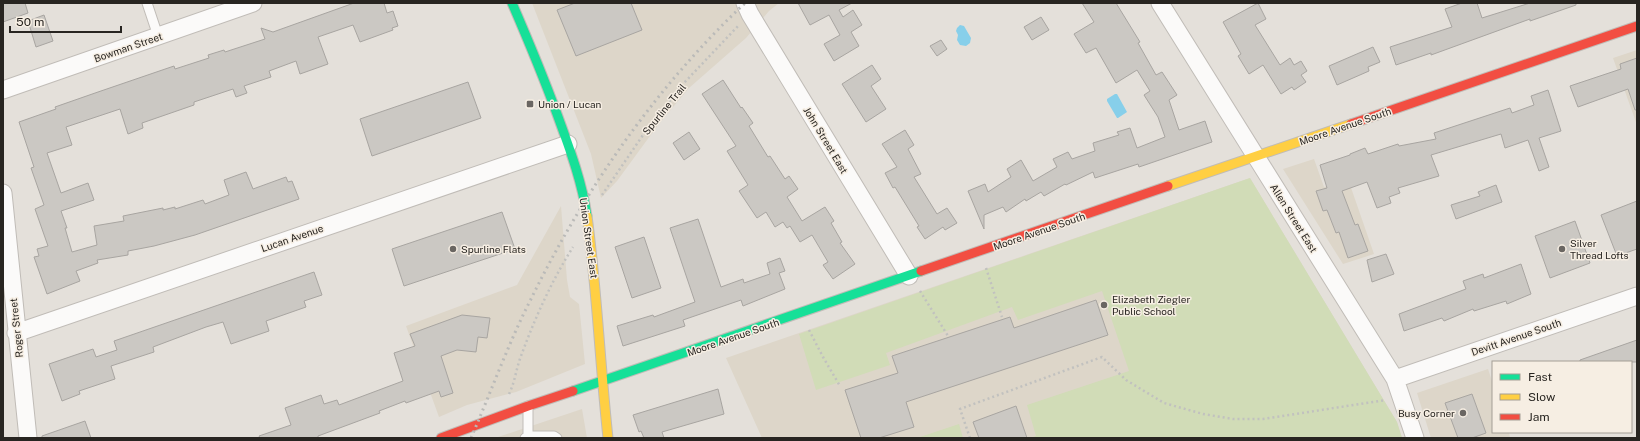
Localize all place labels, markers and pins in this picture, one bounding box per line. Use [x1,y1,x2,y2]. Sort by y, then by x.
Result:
place label: Union / Lucan [538,98,602,110]
marker: Union / Lucan [525,99,535,109]
place label: Silver Thread Lofts [1570,237,1629,261]
place label: Spurline Flats [461,243,526,255]
marker: Spurline Flats [448,244,458,254]
marker: Silver Thread Lofts [1557,244,1567,254]
place label: Elizabeth Ziegler Public School [1112,293,1190,317]
marker: Elizabeth Ziegler Public School [1099,300,1109,310]
place label: Busy Corner [1398,407,1455,419]
marker: Busy Corner [1458,408,1468,418]

